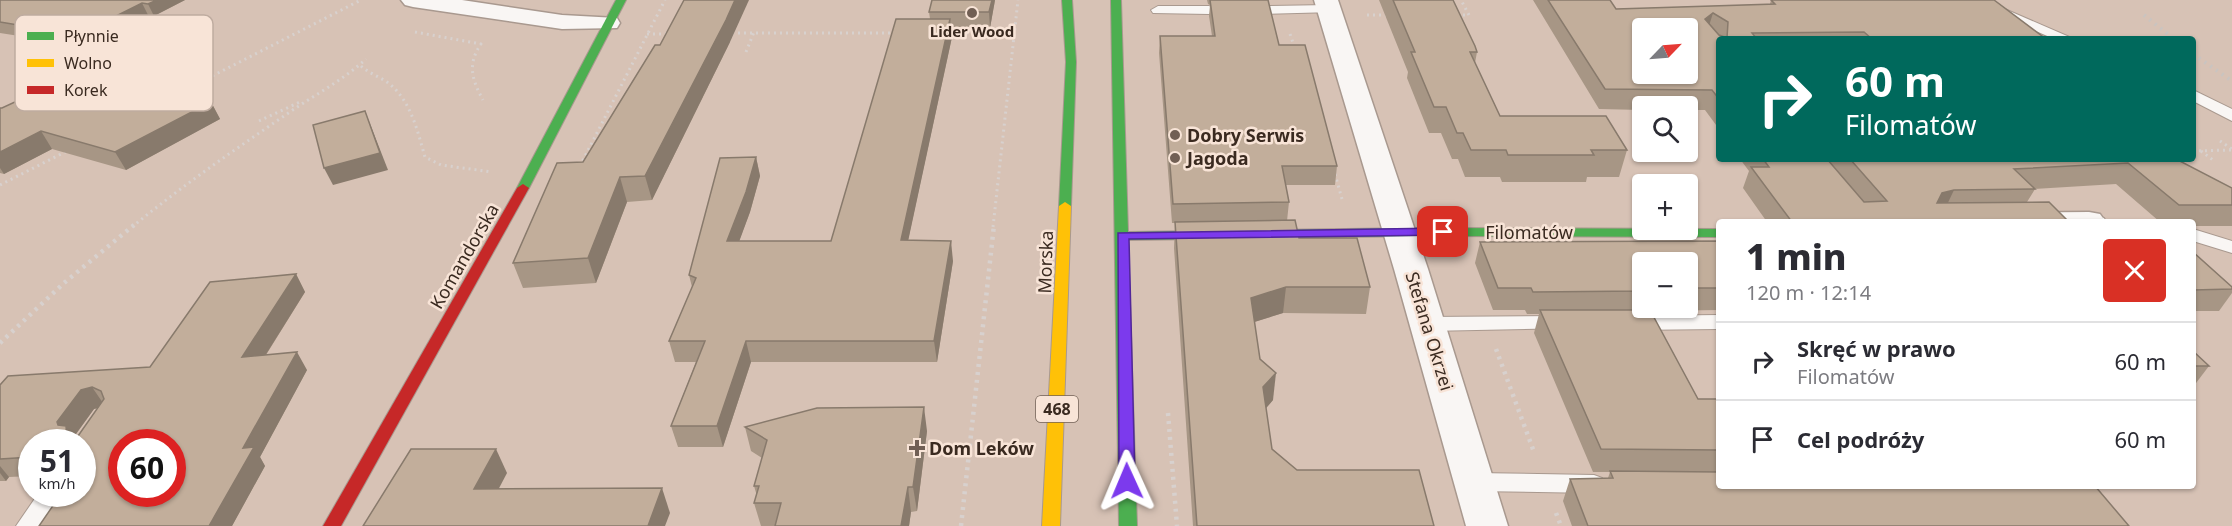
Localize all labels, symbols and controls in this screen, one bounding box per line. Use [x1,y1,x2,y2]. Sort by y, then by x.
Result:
marker: Lider Wood [965,6,979,20]
legend [15,15,213,111]
north arrow [1632,18,1698,84]
map controls [1632,18,1698,318]
place label: Lider Wood [930,21,1014,41]
text: Płynnie [64,25,119,47]
text: Wolno [64,52,112,74]
text: 60 m [1845,52,1945,109]
icon: right [1746,60,1824,138]
text: Korek [64,79,108,101]
button: search [1632,96,1698,162]
text: Filomatów [1845,106,1976,143]
place label: Dobry Serwis [1187,123,1304,147]
marker: Dobry Serwis [1168,128,1182,142]
place label: Jagoda [1185,146,1249,170]
marker: Jagoda [1168,151,1182,165]
button: + [1632,174,1698,240]
street label: Komandorska [424,199,504,313]
pin [1417,206,1468,257]
icon: arrive [1426,215,1459,248]
street label: Filomatów [1485,220,1573,244]
street label: Morska [1032,230,1058,294]
text: 1 min [1746,232,1847,281]
button: close [2103,239,2166,302]
button: − [1632,252,1698,318]
street label: Stefana Okrzei [1401,269,1459,393]
text: 120 m · 12:14 [1746,279,1871,306]
text: Skręć w prawo [1797,333,1956,363]
icon: right [1746,345,1779,378]
text: 60 m [2115,346,2166,376]
text: Filomatów [1797,363,1894,390]
road number: 468 [1036,396,1078,422]
icon: arrive [1746,423,1779,456]
text: Cel podróży [1797,424,1924,454]
text: 60 m [2115,424,2166,454]
speed limit sign: 60 [108,429,186,507]
place label: Dom Leków [929,436,1035,460]
text: 51 [40,440,74,481]
marker: Dom Leków [910,441,924,455]
position arrow [1095,449,1159,513]
text: km/h [39,473,75,493]

